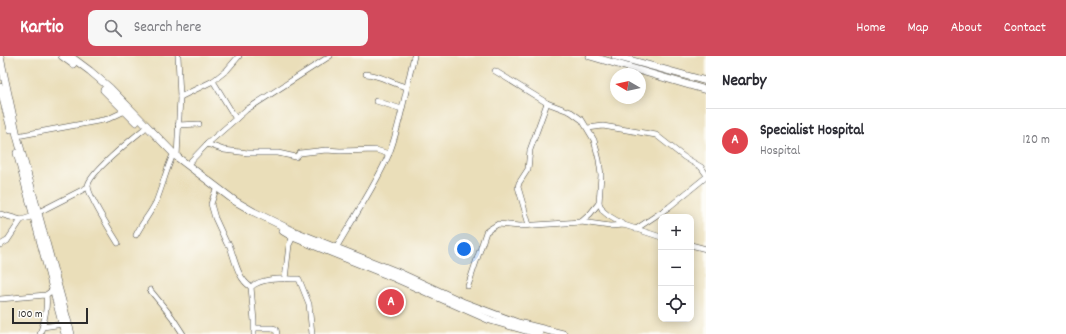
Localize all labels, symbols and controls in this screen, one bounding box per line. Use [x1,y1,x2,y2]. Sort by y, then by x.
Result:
search box [88,10,368,46]
text: Kartio [20,15,64,42]
icon: search [102,17,124,39]
text: Search here [134,17,201,39]
text: Home [856,18,885,38]
text: Map [907,18,929,38]
text: About [951,18,982,38]
text: Contact [1004,18,1046,38]
north arrow [610,68,646,104]
text: Nearby [722,70,766,94]
text: Specialist Hospital [760,120,864,142]
text: A [731,131,739,150]
text: 120 m [1022,131,1050,150]
text: Hospital [760,142,800,161]
map controls [658,214,694,322]
button: + [658,214,694,250]
your location [454,239,474,259]
button: − [658,250,694,286]
button: locate [658,286,694,322]
pin: A [378,287,404,317]
scale bar [12,306,88,325]
text: 100 m [18,307,42,323]

